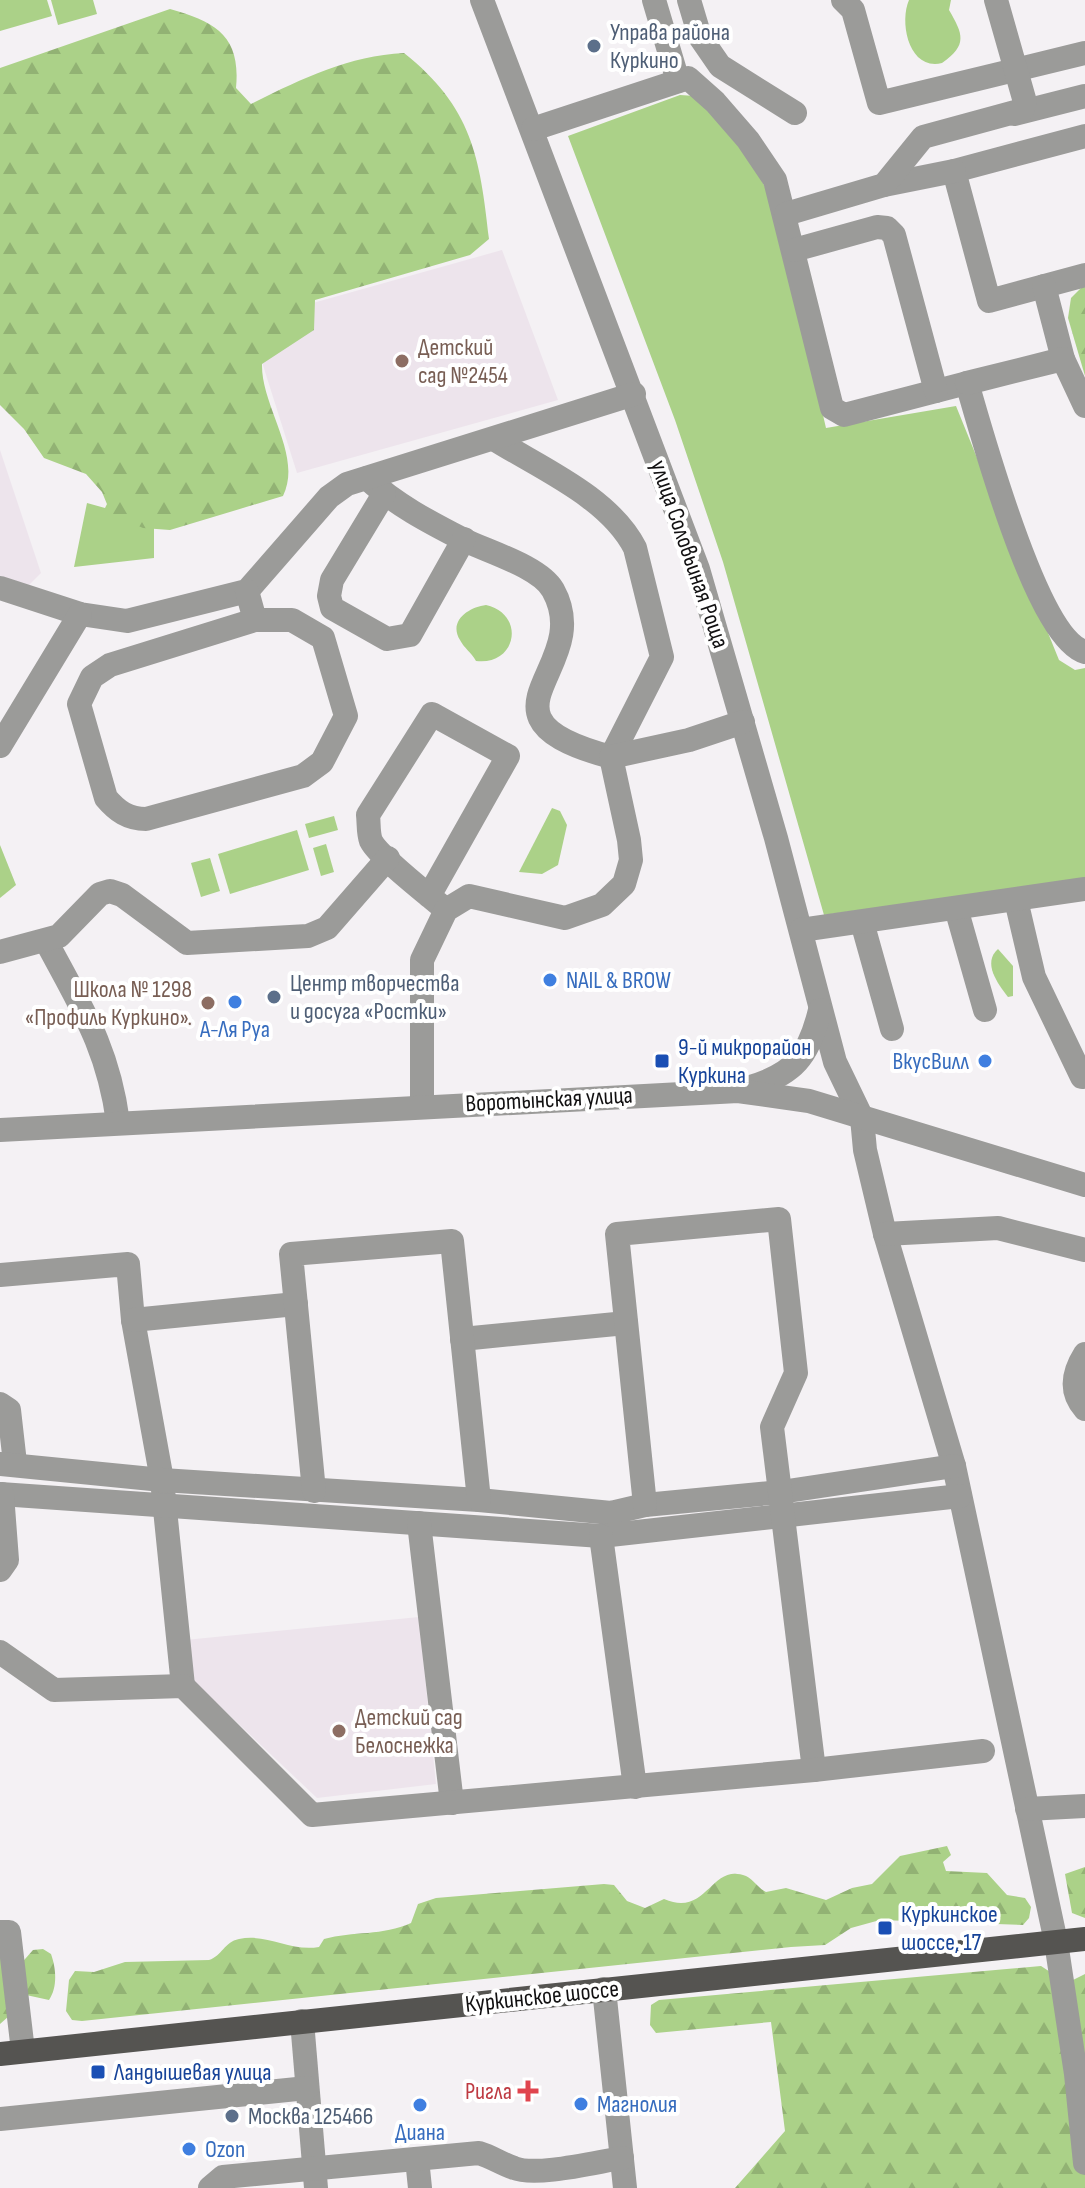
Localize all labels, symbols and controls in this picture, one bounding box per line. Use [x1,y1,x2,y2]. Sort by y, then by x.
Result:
place label: Управа района Куркино [610,18,730,75]
marker: Управа района Куркино [585,37,603,55]
place label: Детский сад №2454 [418,333,508,390]
marker: Детский сад №2454 [393,352,411,370]
street label: улица Соловьиная Роща [644,456,735,652]
place label: NAIL & BROW [566,966,671,995]
place label: Центр творчества и досуга «Ростки» [290,969,460,1026]
marker: NAIL & BROW [541,971,559,989]
place label: Школа № 1298 «Профиль Куркино». [25,975,192,1032]
marker: Центр творчества и досуга «Ростки» [265,988,283,1006]
marker: А-Ля Руа [226,993,244,1011]
marker: Школа № 1298 «Профиль Куркино». [199,994,217,1012]
place label: А-Ля Руа [199,1015,270,1044]
place label: 9-й микрорайон Куркина [678,1033,811,1090]
place label: ВкусВилл [893,1047,970,1076]
marker: 9-й микрорайон Куркина [653,1052,671,1070]
marker: ВкусВилл [976,1052,994,1070]
street label: Воротынская улица [465,1081,633,1118]
place label: Детский сад Белоснежка [355,1703,463,1760]
marker: Детский сад Белоснежка [330,1722,348,1740]
place label: Куркинское шоссе, 17 [901,1900,998,1957]
marker: Куркинское шоссе, 17 [876,1919,894,1937]
street label: Куркинское шоссе [464,1974,620,2019]
place label: Ландышевая улица [113,2058,272,2087]
marker: Ландышевая улица [89,2063,107,2081]
place label: Ригла [465,2077,512,2106]
marker: Ригла [519,2082,537,2100]
place label: Магнолия [597,2090,677,2119]
marker: Магнолия [572,2095,590,2113]
marker: Диана [411,2096,429,2114]
place label: Москва 125466 [248,2102,373,2131]
marker: Москва 125466 [223,2107,241,2125]
place label: Диана [395,2118,445,2147]
place label: Ozon [205,2135,245,2164]
marker: Ozon [180,2140,198,2158]

